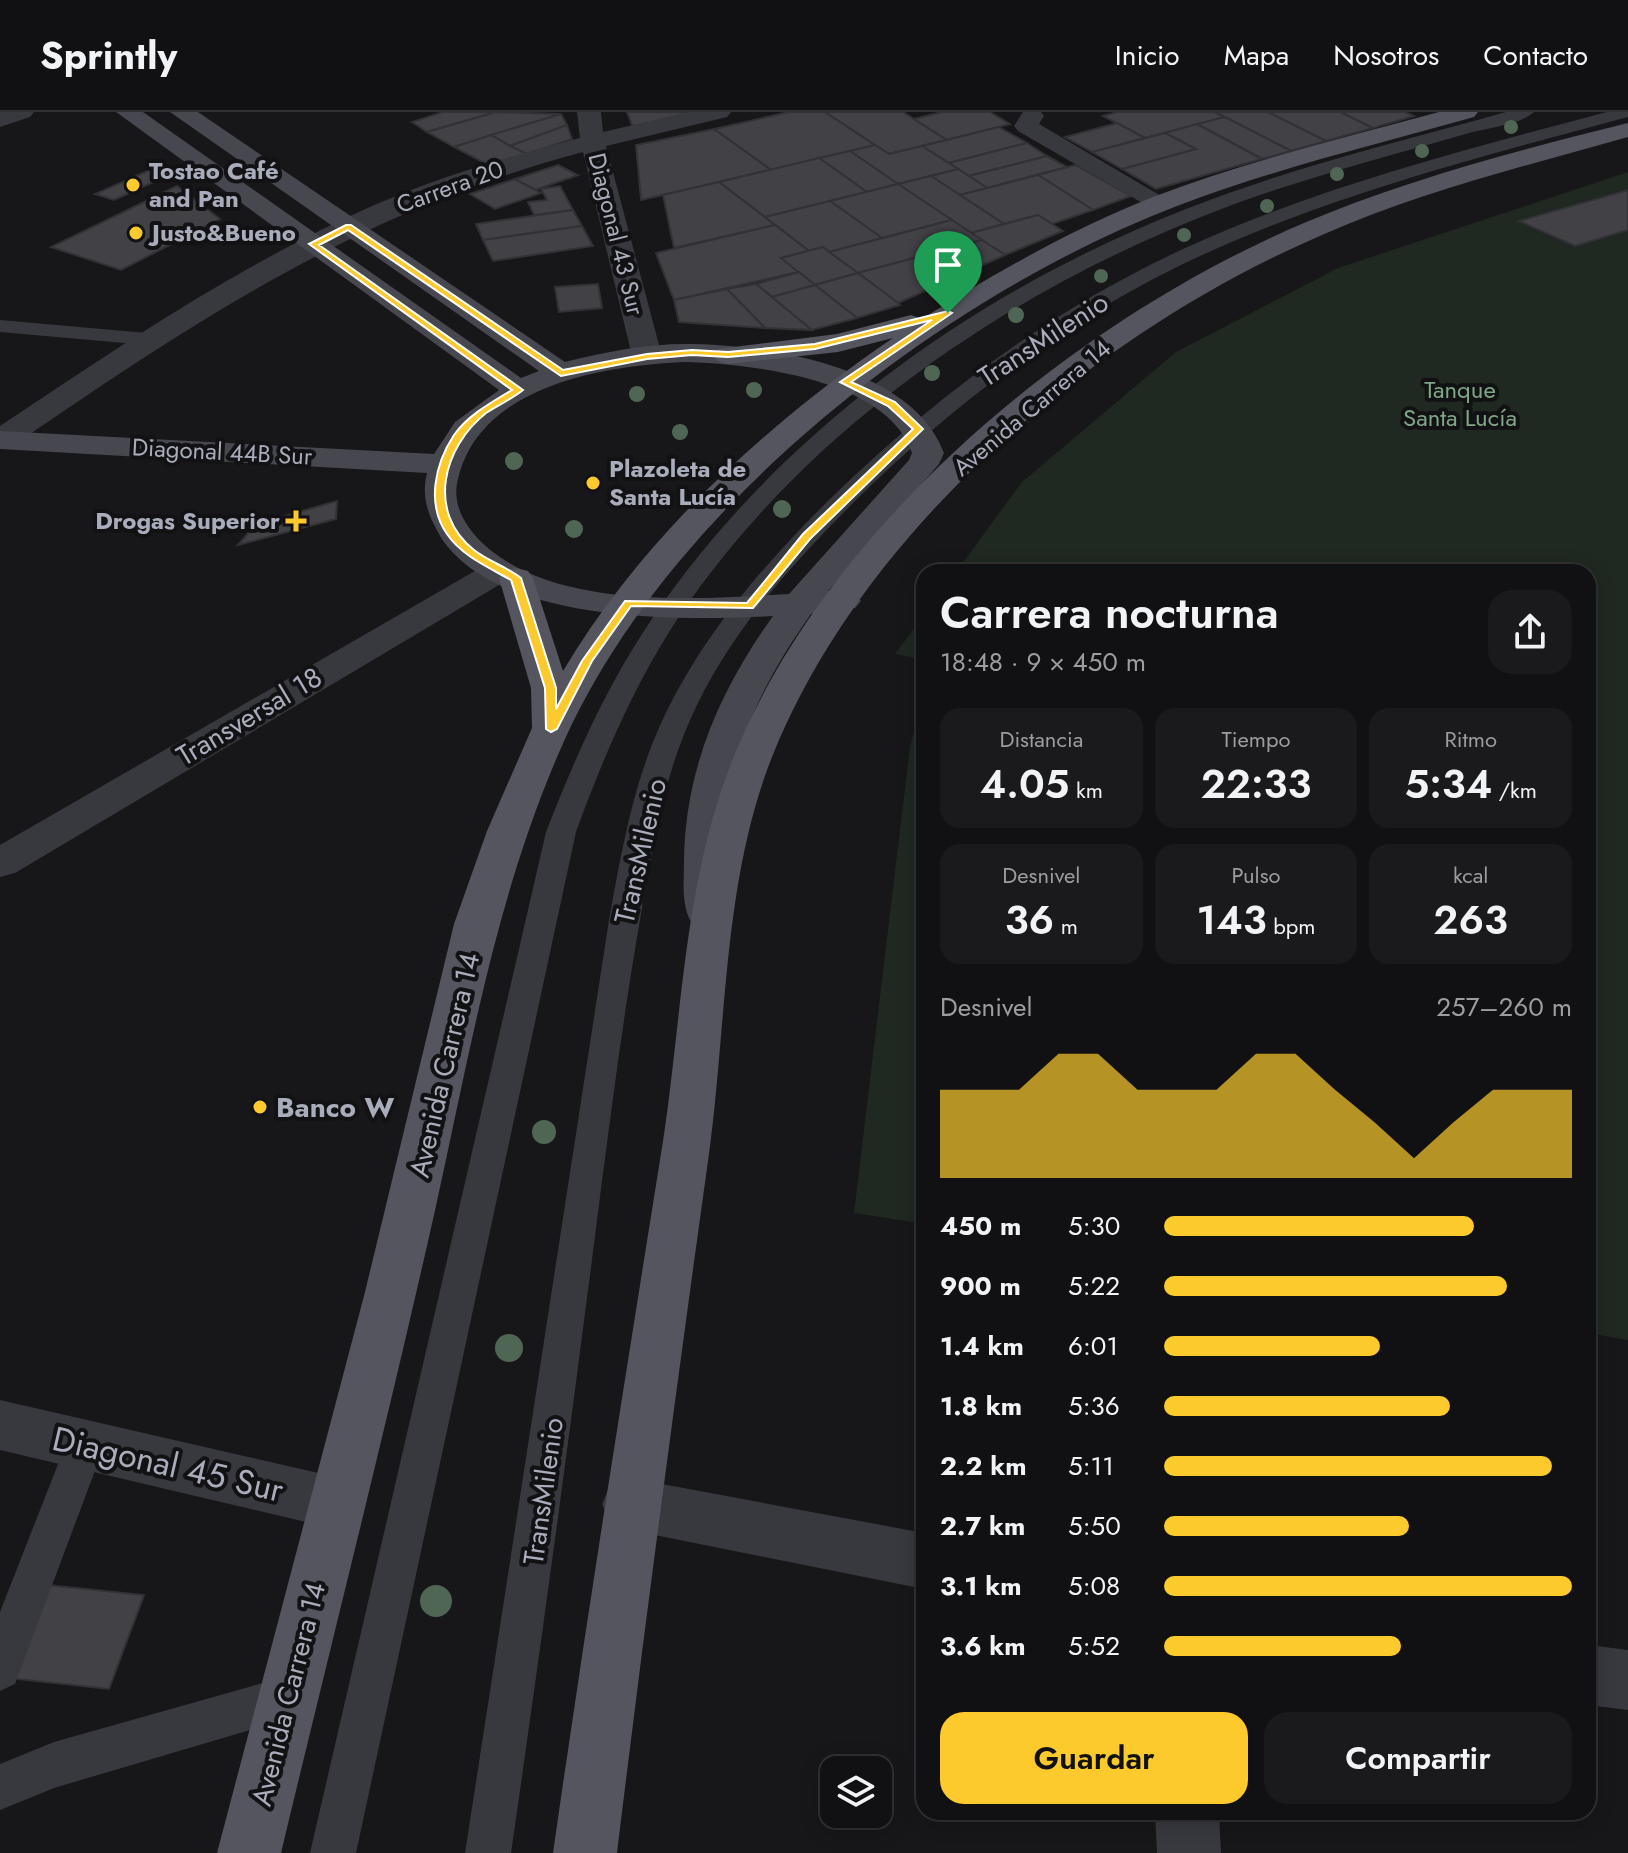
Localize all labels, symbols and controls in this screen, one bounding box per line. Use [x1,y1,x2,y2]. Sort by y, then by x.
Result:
text: Sprintly [40,28,177,83]
text: Inicio [1115,35,1180,76]
text: Mapa [1224,35,1289,76]
text: Nosotros [1333,35,1439,76]
text: Contacto [1483,35,1588,76]
street label: Diagonal 43 Sur [579,149,654,319]
street label: Carrera 20 [391,151,508,222]
place label: Tostao Café and Pan [149,153,279,216]
marker: Tostao Café and Pan [124,176,142,194]
place label: Justo&Bueno [148,215,296,250]
marker: Justo&Bueno [127,224,145,242]
pin [914,231,982,313]
icon: arrive [926,243,970,287]
street label: TransMilenio [970,282,1116,397]
street label: Avenida Carrera 14 [945,331,1118,484]
park label: Tanque Santa Lucía [1403,372,1517,435]
street label: Diagonal 44B Sur [131,429,314,474]
place label: Plazoleta de Santa Lucía [609,451,746,514]
marker: Plazoleta de Santa Lucía [584,474,602,492]
place label: Drogas Superior [95,503,280,538]
marker: Drogas Superior [287,512,305,530]
text: Carrera nocturna [940,581,1279,645]
button: share [1488,590,1572,674]
text: 18:48 · 9 × 450 m [940,643,1146,681]
street label: Transversal 18 [169,657,330,776]
text: Distancia [999,723,1083,755]
text: Tiempo [1221,723,1290,755]
text: Ritmo [1444,723,1497,755]
text: 4.05 [980,755,1069,813]
text: 22:33 [1201,755,1311,813]
text: 5:34 [1404,755,1492,813]
street label: TransMilenio [604,774,677,928]
text: km [1069,774,1103,806]
text: /km [1492,774,1537,806]
text: Desnivel [1002,859,1080,891]
text: Pulso [1231,859,1281,891]
text: kcal [1453,859,1488,891]
text: 36 [1005,891,1054,949]
text: 143 [1197,891,1267,949]
text: 263 [1433,891,1508,949]
text: m [1054,910,1078,942]
text: bpm [1267,910,1315,942]
street label: Avenida Carrera 14 [399,949,490,1182]
text: Desnivel [940,988,1032,1026]
text: 257–260 m [1436,988,1572,1026]
place label: Banco W [276,1087,395,1128]
marker: Banco W [251,1098,269,1116]
text: 450 m [940,1207,1021,1245]
text: 5:30 [1068,1207,1120,1245]
text: 900 m [940,1267,1021,1305]
text: 5:22 [1068,1267,1120,1305]
text: 1.4 km [940,1327,1024,1365]
text: 6:01 [1068,1327,1118,1365]
text: 1.8 km [940,1387,1022,1425]
text: 5:36 [1068,1387,1120,1425]
street label: Diagonal 45 Sur [47,1414,289,1515]
street label: TransMilenio [513,1415,574,1567]
text: 2.2 km [940,1447,1027,1485]
text: 5:11 [1068,1447,1114,1485]
text: 2.7 km [940,1507,1025,1545]
text: 5:50 [1068,1507,1121,1545]
text: 3.1 km [940,1567,1021,1605]
text: 5:08 [1068,1567,1120,1605]
street label: Avenida Carrera 14 [241,1578,336,1810]
text: 3.6 km [940,1627,1026,1665]
text: 5:52 [1068,1627,1120,1665]
button: Guardar [940,1712,1248,1804]
button: Compartir [1264,1712,1572,1804]
map controls [820,1756,892,1828]
button: layers [820,1756,892,1828]

